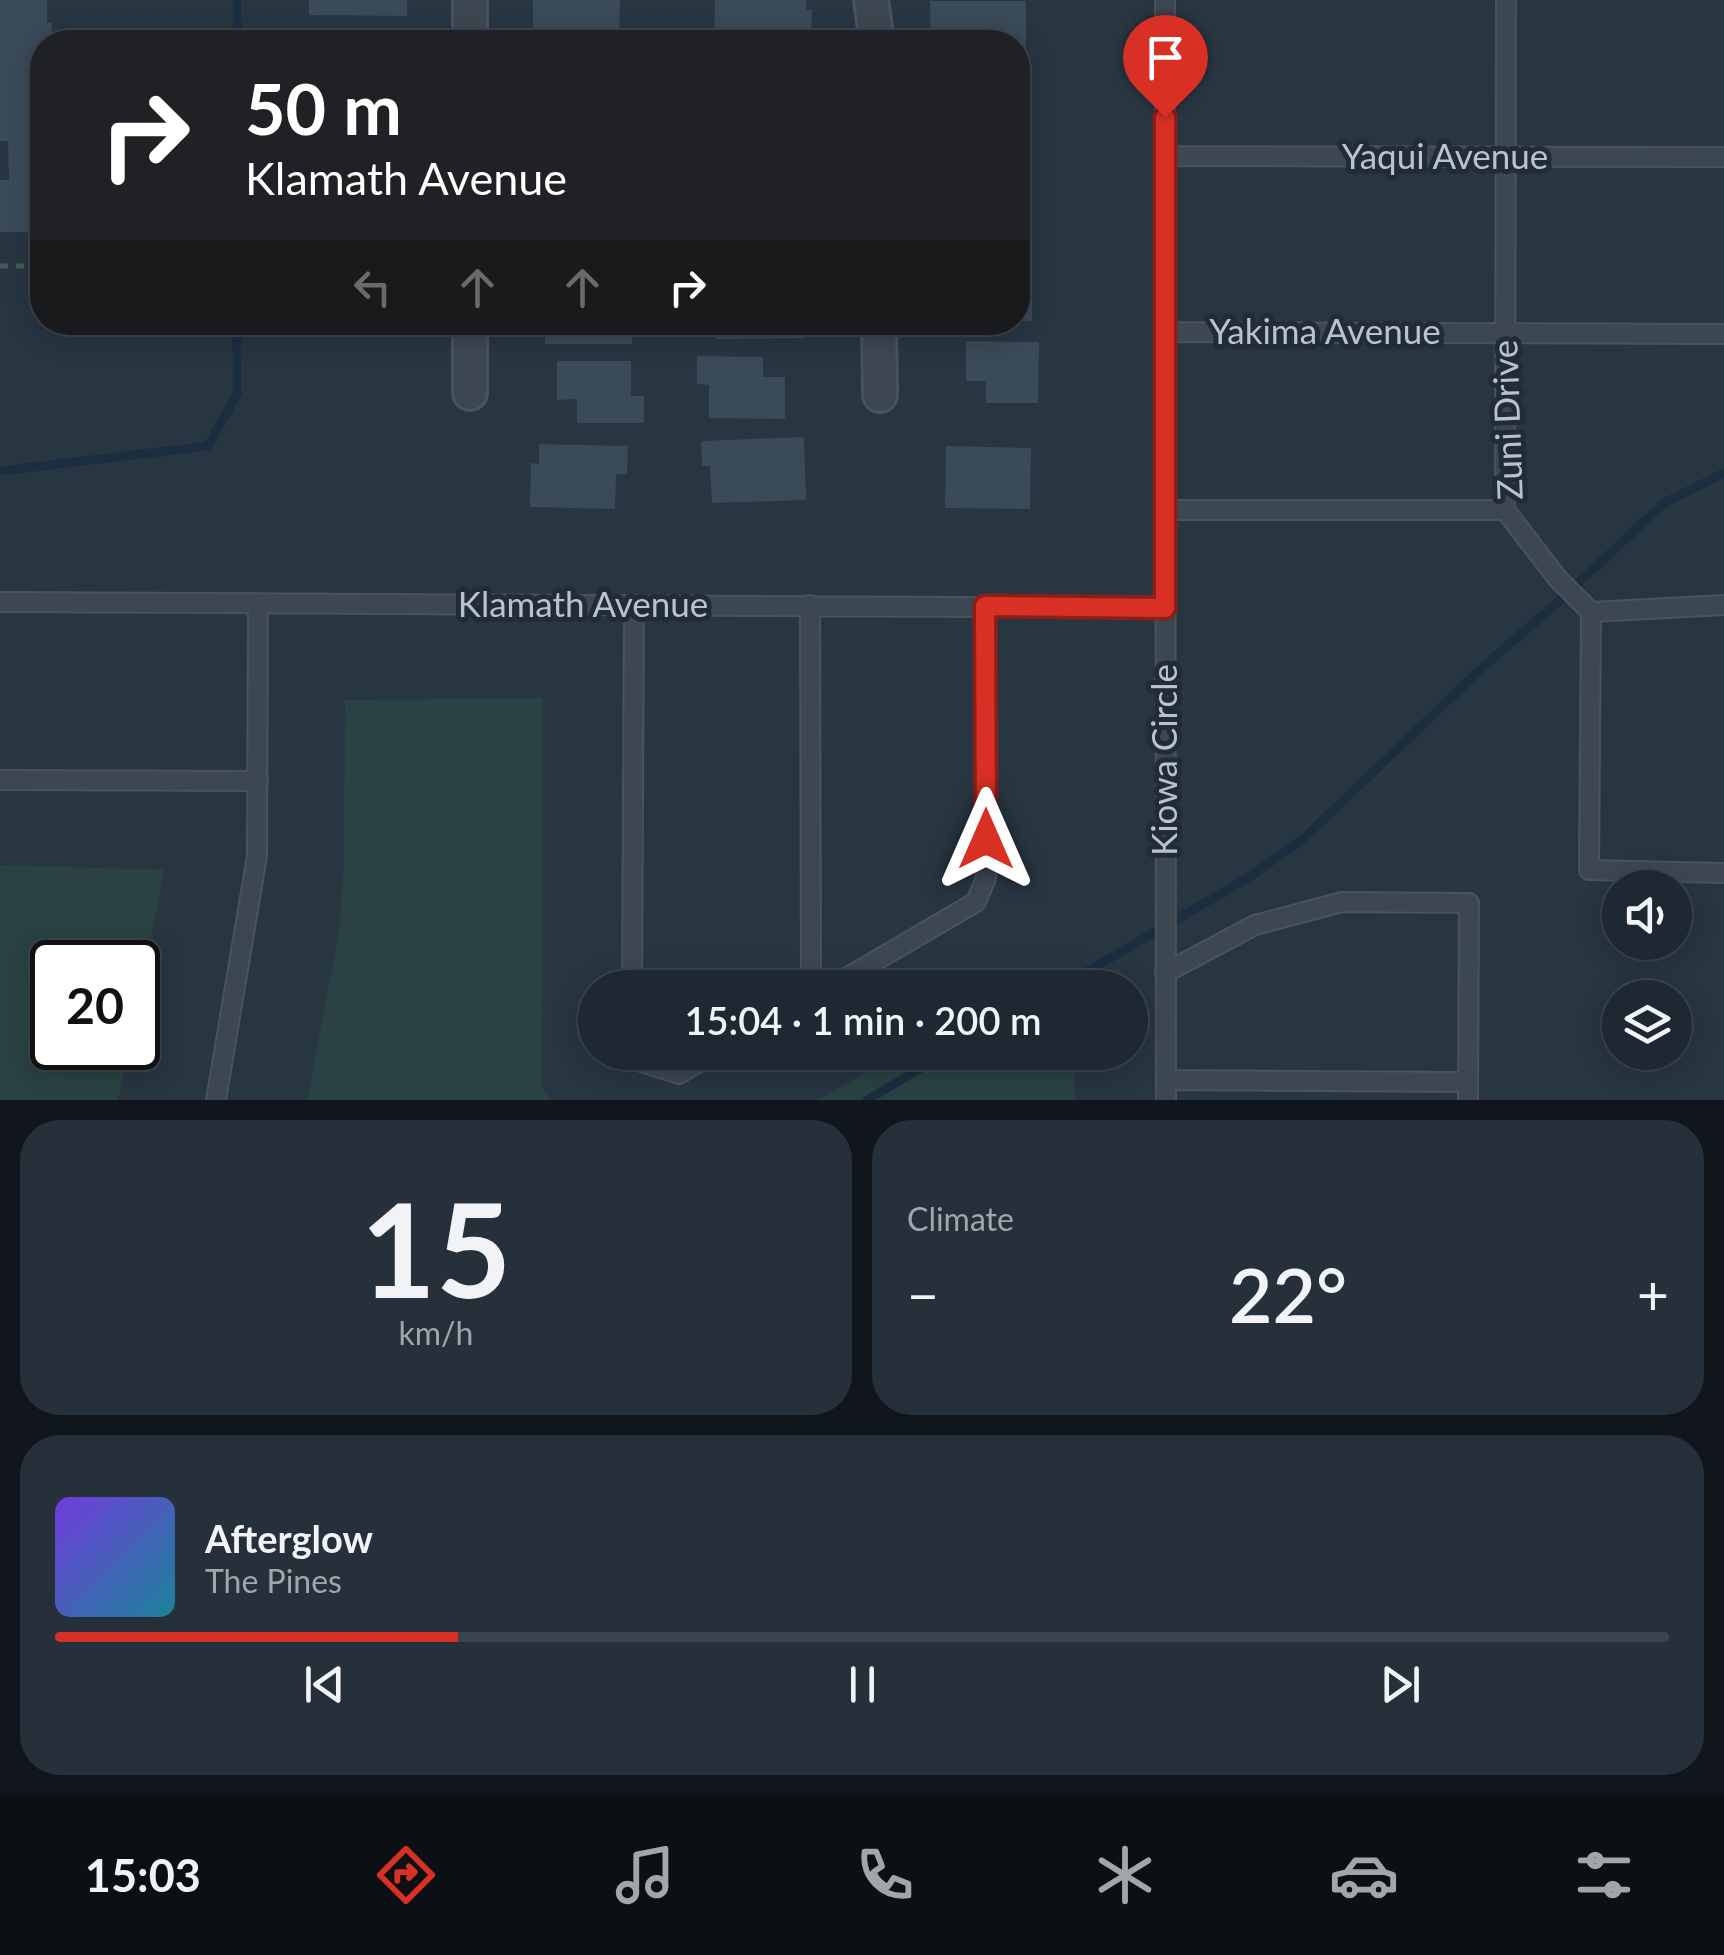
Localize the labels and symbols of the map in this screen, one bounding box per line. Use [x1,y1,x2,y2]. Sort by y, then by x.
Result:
pin [1123,15,1208,118]
street label: Yaqui Avenue [1342,134,1548,176]
street label: Yakima Avenue [1209,309,1441,351]
street label: Zuni Drive [1482,339,1530,501]
street label: Klamath Avenue [458,582,708,624]
street label: Kiowa Circle [1142,664,1184,856]
position arrow [934,787,1038,891]
speed limit sign: 20 [30,940,160,1070]

